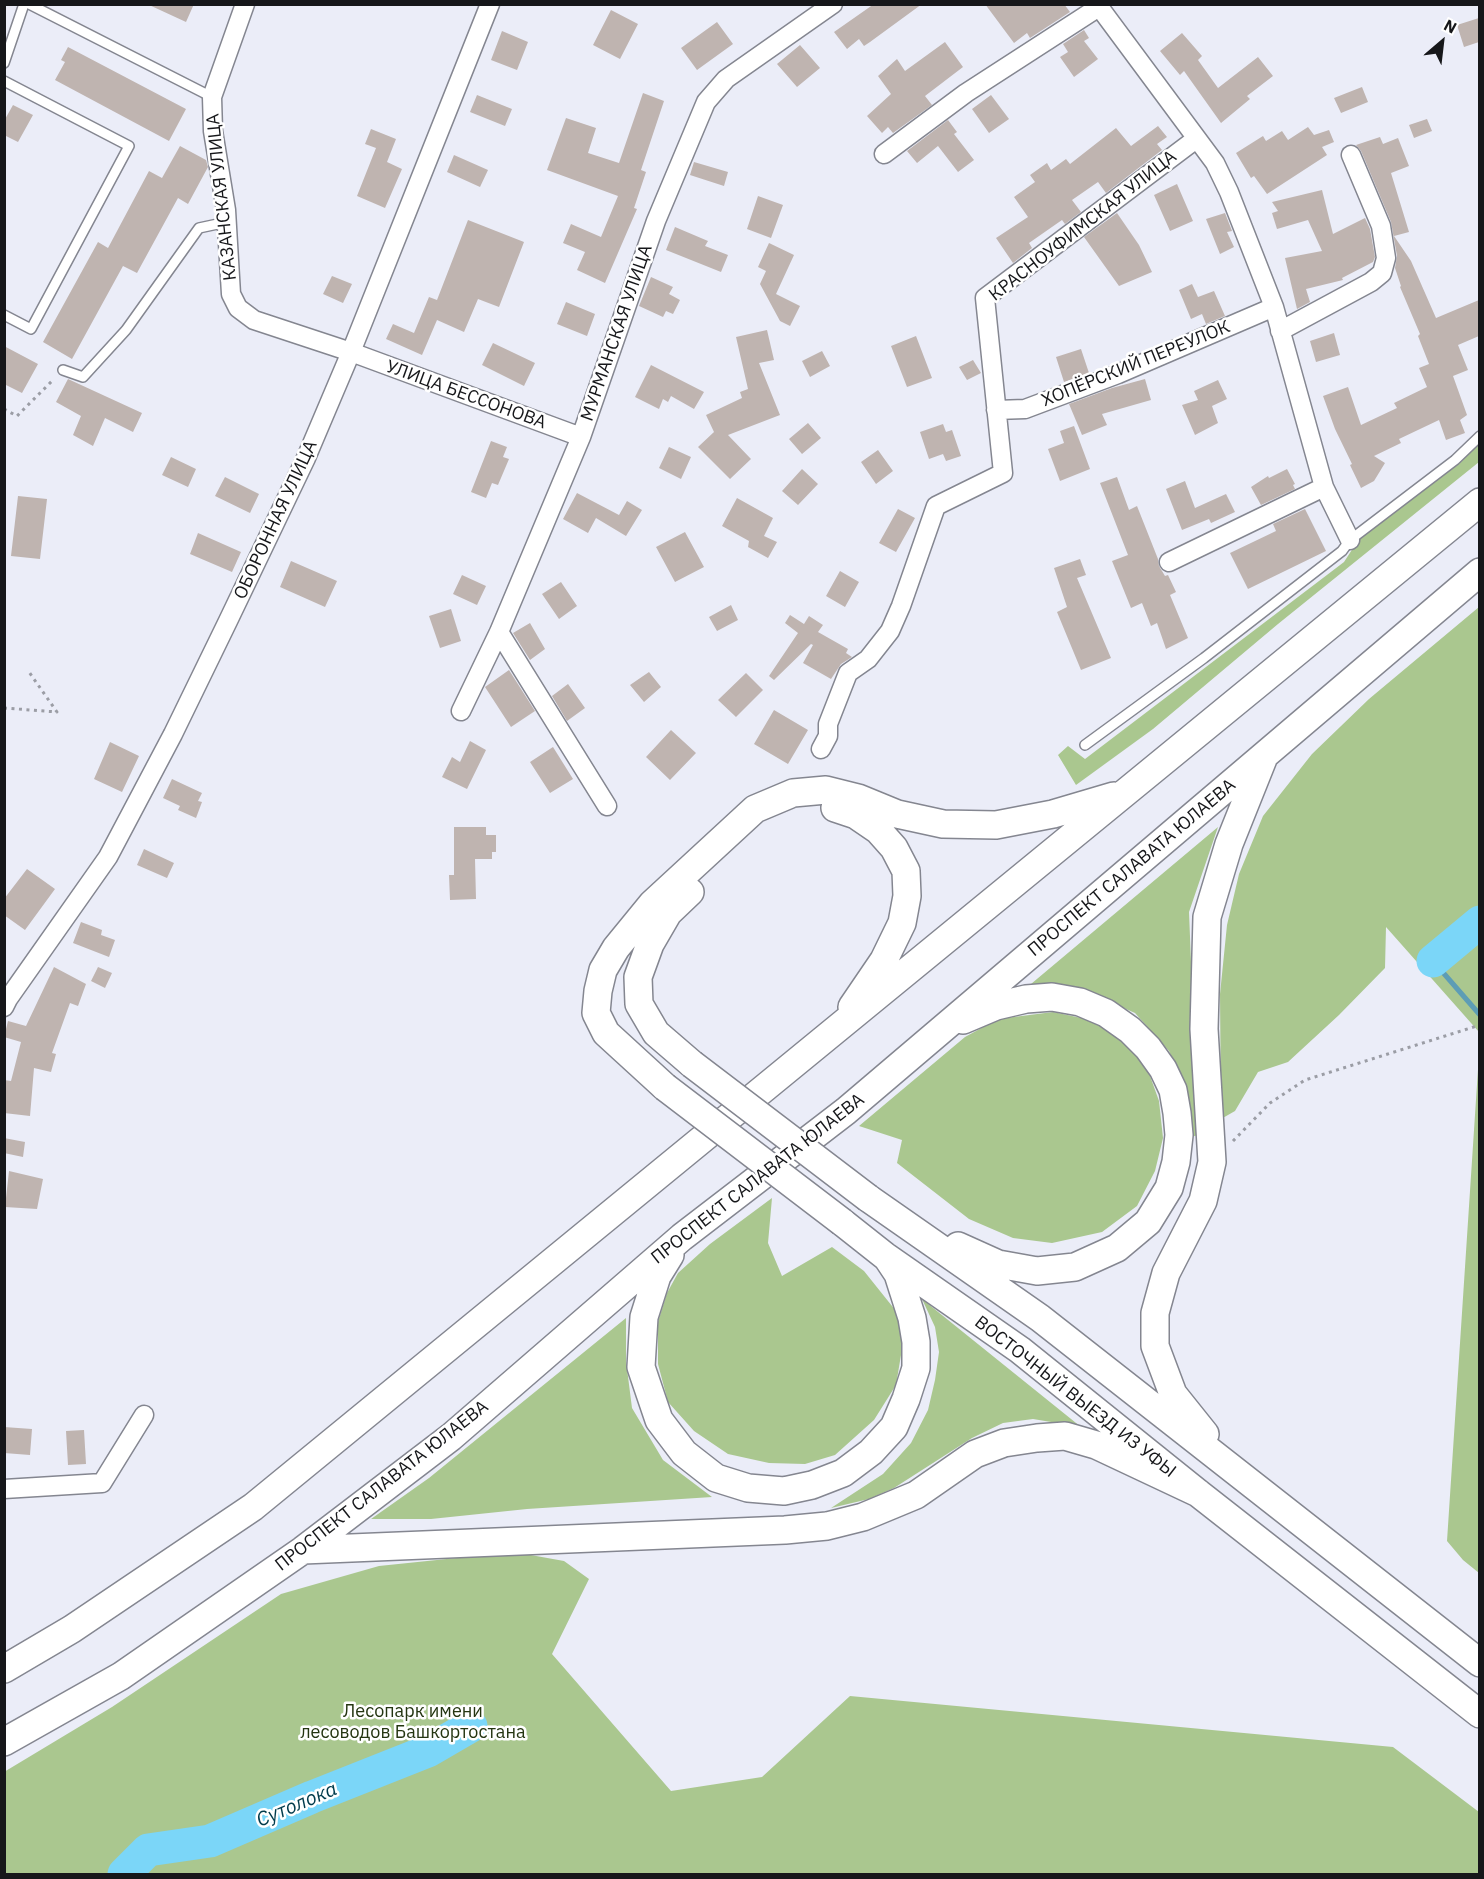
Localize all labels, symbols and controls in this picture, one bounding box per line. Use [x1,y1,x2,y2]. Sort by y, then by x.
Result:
north arrow [1412,12,1472,72]
text: N [1441,15,1460,38]
street label: КАЗАНСКАЯ УЛИЦА [202,112,242,282]
street label: КРАСНОУФИМСКАЯ УЛИЦА [985,146,1181,306]
street label: МУРМАНСКАЯ УЛИЦА [577,242,657,424]
street label: ХОПЁРСКИЙ ПЕРЕУЛОК [1039,316,1233,412]
street label: УЛИЦА БЕССОНОВА [383,356,549,434]
street label: ОБОРОННАЯ УЛИЦА [230,437,322,603]
street label: ПРОСПЕКТ САЛАВАТА ЮЛАЕВА [1024,775,1240,961]
street label: ПРОСПЕКТ САЛАВАТА ЮЛАЕВА [647,1089,869,1269]
street label: ВОСТОЧНЫЙ ВЫЕЗД ИЗ УФЫ [970,1312,1180,1482]
street label: ПРОСПЕКТ САЛАВАТА ЮЛАЕВА [271,1396,493,1576]
park label: Лесопарк имени лесоводов Башкортостана [300,1701,526,1744]
water label: Сутолока [253,1777,341,1833]

